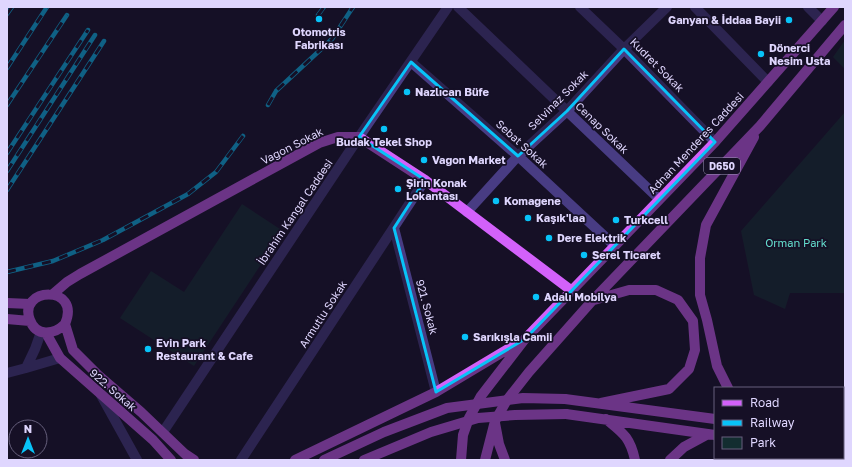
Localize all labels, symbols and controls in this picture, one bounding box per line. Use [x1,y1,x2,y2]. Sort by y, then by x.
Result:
place label: Ganyan & İddaa Bayii [668,13,781,26]
marker: Otomotris Fabrikası [314,14,324,24]
marker: Ganyan & İddaa Bayii [784,15,794,25]
place label: Otomotris Fabrikası [292,25,346,51]
street label: Kudret Sokak [628,35,687,94]
place label: Dönerci Nesim Usta [769,41,830,67]
marker: Dönerci Nesim Usta [756,49,766,59]
street label: Selvinaz Sokak [525,67,590,132]
place label: Nazlıcan Büfe [415,85,489,98]
marker: Nazlıcan Büfe [402,87,412,97]
street label: Adnan Menderes Caddesi [645,89,746,196]
street label: Cenap Sokak [573,99,632,156]
street label: Sebat Sokak [494,117,551,170]
street label: Vagon Sokak [259,124,325,167]
marker: Budak Tekel Shop [379,124,389,134]
place label: Budak Tekel Shop [336,135,432,148]
place label: Vagon Market [432,153,506,166]
marker: Vagon Market [419,155,429,165]
street label: İbrahim Kangal Caddesi [254,156,335,267]
road number: D650 [704,158,740,174]
place label: Şirin Konak Lokantası [406,176,467,202]
marker: Şirin Konak Lokantası [393,184,403,194]
place label: Komagene [504,194,561,207]
marker: Komagene [491,196,501,206]
place label: Kaşık'laa [536,211,585,224]
marker: Kaşık'laa [523,213,533,223]
place label: Turkcell [624,213,668,226]
marker: Turkcell [611,215,621,225]
place label: Dere Elektrik [557,231,627,244]
marker: Dere Elektrik [544,233,554,243]
park label: Orman Park [765,236,827,249]
place label: Serel Ticaret [592,248,661,261]
marker: Serel Ticaret [579,250,589,260]
street label: Armutlu Sokak [296,278,349,350]
street label: 921. Sokak [414,278,441,336]
place label: Adalı Mobilya [544,290,617,303]
marker: Adalı Mobilya [531,292,541,302]
place label: Sarıkışla Camii [473,330,552,343]
marker: Sarıkışla Camii [460,332,470,342]
place label: Evin Park Restaurant & Cafe [156,336,253,362]
marker: Evin Park Restaurant & Cafe [143,344,153,354]
street label: 922. Sokak [87,366,139,413]
legend [714,387,844,459]
text: Road [750,395,779,410]
text: Railway [750,415,795,430]
north arrow [8,419,48,459]
text: N [24,422,32,435]
text: Park [750,435,776,450]

